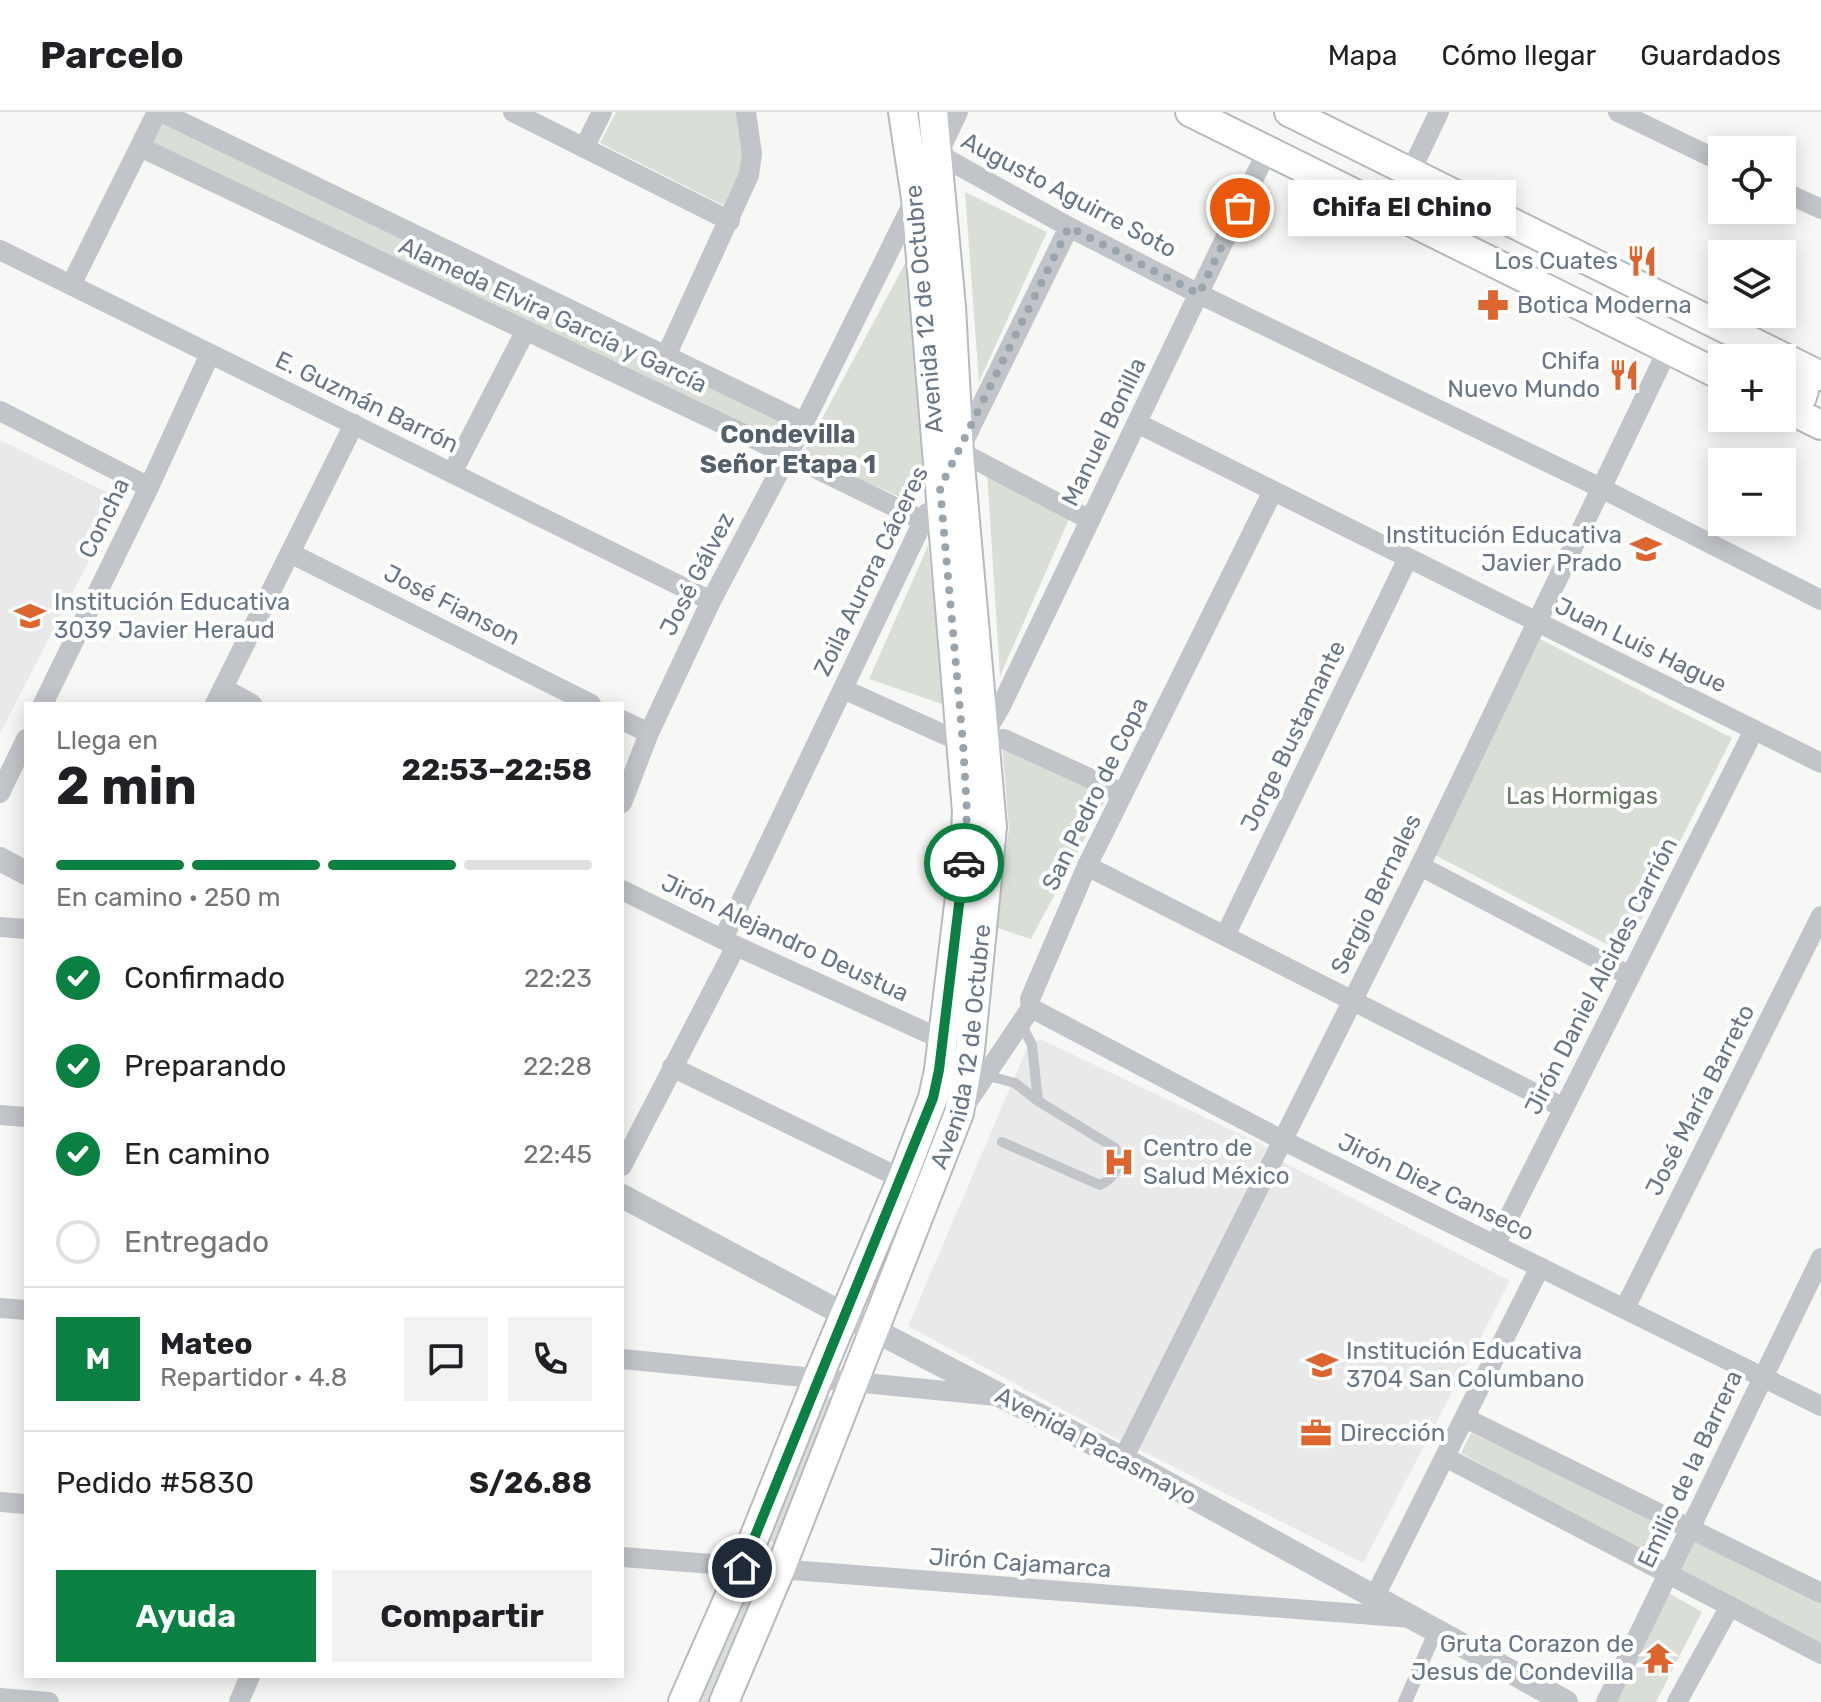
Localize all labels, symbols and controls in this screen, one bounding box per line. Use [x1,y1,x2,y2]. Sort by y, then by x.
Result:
text: Parcelo [40,32,184,78]
text: Mapa [1328,39,1397,72]
text: Cómo llegar [1441,39,1596,72]
text: Guardados [1640,39,1781,72]
street label: Augusto Aguirre Soto [957,126,1181,264]
map controls [1708,136,1796,536]
button: locate [1708,136,1796,224]
pin [1206,174,1274,242]
callout: Chifa El Chino [1288,180,1516,236]
street label: Avenida 12 de Octubre [899,184,949,434]
icon: bag [1218,186,1262,230]
text: Chifa El Chino [1312,192,1492,223]
street label: Alameda Elvira García y García [395,231,711,399]
button: layers [1708,240,1796,328]
restaurant icon: Los Cuates [1625,244,1659,278]
place label: Los Cuates [1494,247,1618,275]
pharmacy icon: Botica Moderna [1476,288,1510,322]
place label: Botica Moderna [1517,291,1692,319]
button: + [1708,344,1796,432]
street label: E. Guzmán Barrón [271,346,463,458]
place label: Chifa Nuevo Mundo [1447,347,1600,403]
street label: Manuel Bonilla [1056,353,1152,511]
restaurant icon: Chifa Nuevo Mundo [1607,358,1641,392]
district label: Condevilla Señor Etapa 1 [700,419,876,480]
button: − [1708,448,1796,536]
street label: Zoila Aurora Cáceres [808,462,934,680]
street label: Concha [73,473,135,563]
street label: José Gálvez [654,508,740,640]
place label: Institución Educativa Javier Prado [1386,521,1622,577]
school or university icon: Institución Educativa Javier Prado [1629,532,1663,566]
street label: José Fianson [379,559,525,651]
place label: Institución Educativa 3039 Javier Heraud [54,588,290,644]
street label: Juan Luis Hague [1551,591,1731,699]
school or university icon: Institución Educativa 3039 Javier Heraud [13,599,47,633]
street label: Jorge Bustamante [1235,636,1351,836]
street label: San Pedro de Copa [1036,693,1154,895]
text: Llega en [56,725,158,756]
text: 22:53–22:58 [401,752,592,788]
text: 2 min [56,755,197,817]
park label: Las Hormigas [1506,782,1658,810]
street label: Sergio Bernales [1325,809,1427,979]
courier [924,823,1004,903]
street label: Jirón Daniel Alcides Carrión [1519,833,1683,1119]
icon: car [942,841,986,885]
street label: Jirón Alejandro Deustua [657,868,913,1008]
text: En camino · 250 m [56,882,281,913]
street label: Avenida 12 de Octubre [925,923,996,1173]
icon: check [56,956,100,1000]
text: Confirmado [124,960,285,996]
text: 22:23 [524,963,592,994]
street label: José María Barreto [1640,1000,1760,1200]
icon: check [56,1044,100,1088]
text: Preparando [124,1048,287,1084]
text: 22:28 [523,1051,592,1082]
street label: Jirón Diez Canseco [1333,1127,1539,1247]
icon: check [56,1132,100,1176]
place label: Centro de Salud México [1143,1134,1290,1190]
text: En camino [124,1136,270,1172]
text: 22:45 [523,1139,592,1170]
hospital icon: Centro de Salud México [1102,1145,1136,1179]
text: Entregado [124,1224,269,1260]
button: chat [404,1317,488,1401]
button: phone [508,1317,592,1401]
text: Mateo [160,1326,253,1362]
place label: Institución Educativa 3704 San Columbano [1346,1337,1585,1393]
text: M [86,1341,110,1377]
school or university icon: Institución Educativa 3704 San Columbano [1305,1348,1339,1382]
text: Repartidor · 4.8 [160,1362,347,1393]
street label: Emilio de la Barrera [1632,1366,1748,1572]
street label: Avenida Pacasmayo [991,1381,1201,1511]
office icon: Dirección [1299,1416,1333,1450]
place label: Dirección [1340,1419,1445,1447]
text: Pedido #5830 [56,1465,254,1501]
text: S/26.88 [469,1465,592,1501]
pin [708,1534,776,1602]
street label: Jirón Cajamarca [928,1543,1112,1583]
icon: home [720,1546,764,1590]
button: Ayuda [56,1570,316,1662]
button: Compartir [332,1570,592,1662]
place label: Gruta Corazon de Jesus de Condevilla [1411,1630,1634,1686]
temple icon: Gruta Corazon de Jesus de Condevilla [1641,1641,1675,1675]

